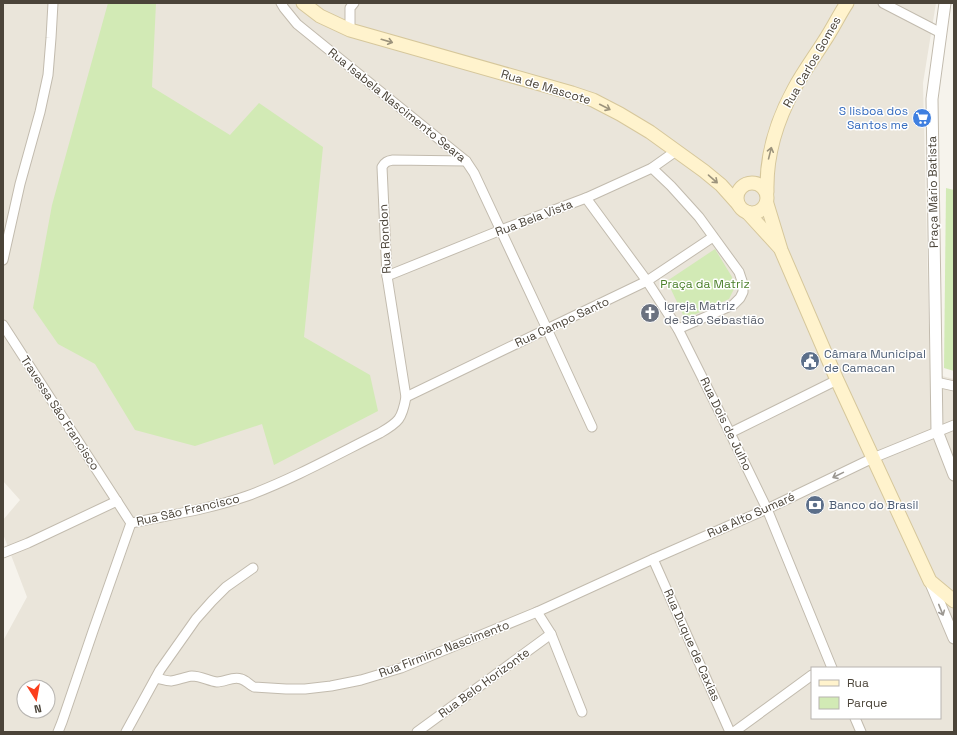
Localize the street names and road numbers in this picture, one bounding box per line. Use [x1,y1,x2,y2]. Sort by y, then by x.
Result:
street label: Rua Carlos Gomes [779,13,845,111]
street label: Rua Isabela Nascimento Seara [325,44,469,166]
street label: Rua de Mascote [499,66,593,108]
street label: Praça Mário Batista [924,136,942,248]
street label: Rua Bela Vista [493,196,575,240]
street label: Rua Rondon [375,204,395,274]
street label: Rua Campo Santo [512,293,612,351]
street label: Travessa São Francisco [17,353,103,473]
street label: Rua Dois de Julho [696,374,756,474]
street label: Rua Alto Sumaré [705,488,797,542]
street label: Rua São Francisco [135,490,241,530]
street label: Rua Duque de Caxias [660,586,724,704]
street label: Rua Firmino Nascimento [376,617,512,681]
street label: Rua Belo Horizonte [435,644,533,722]

